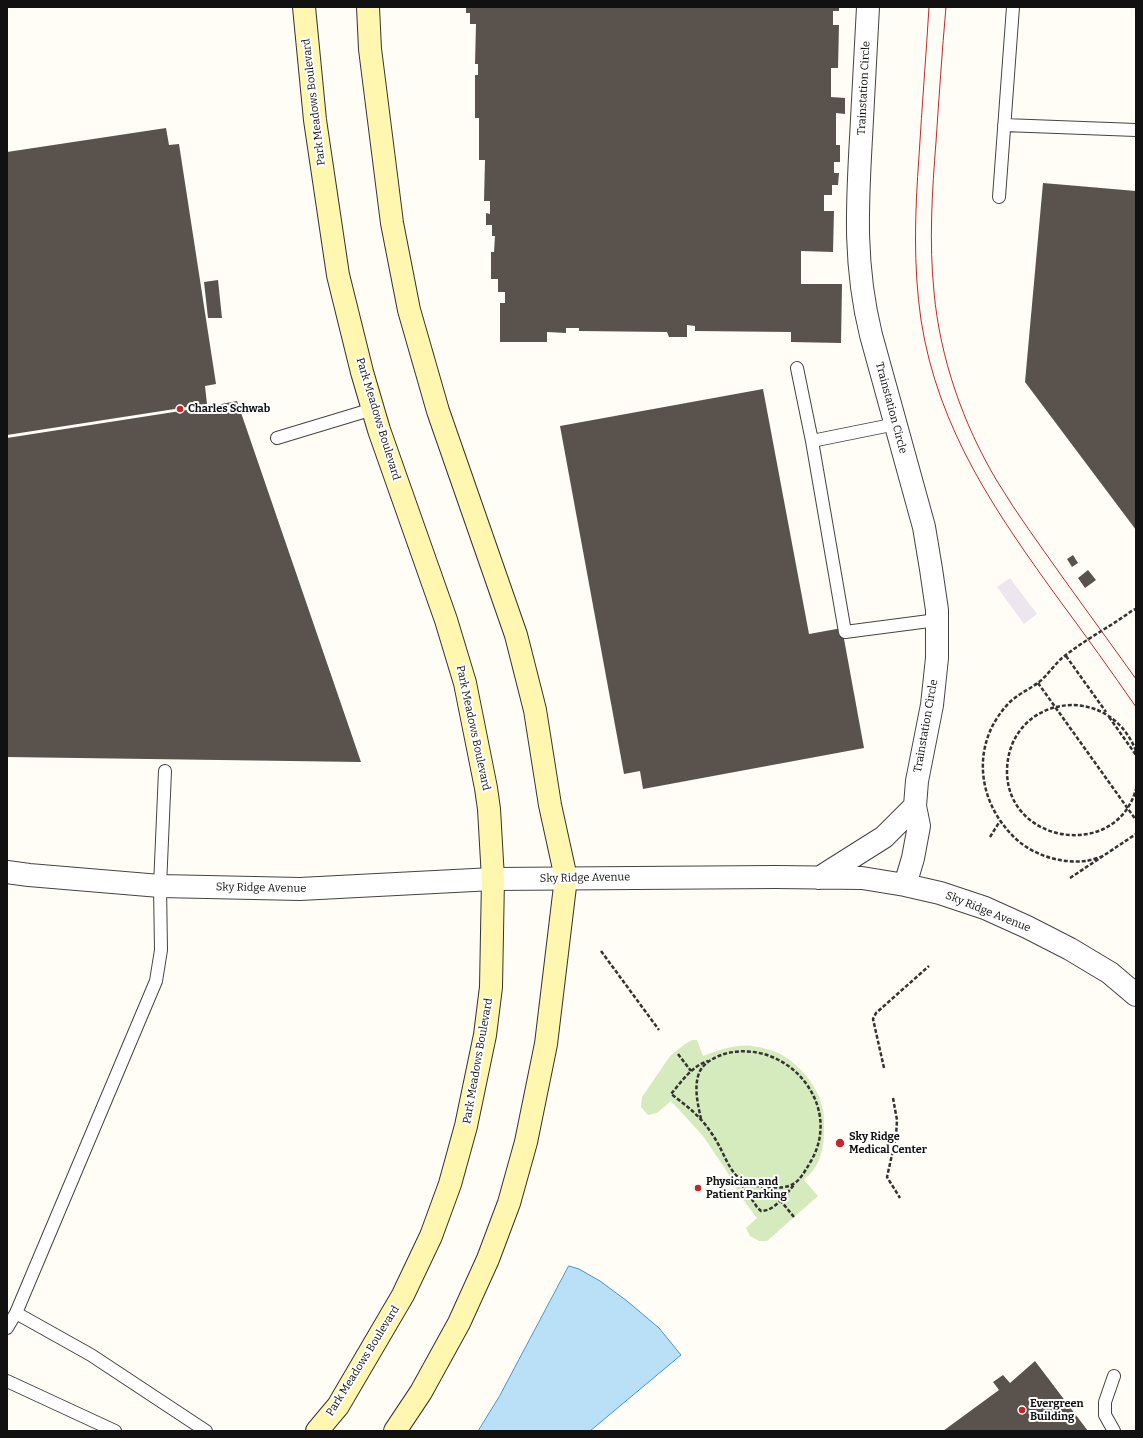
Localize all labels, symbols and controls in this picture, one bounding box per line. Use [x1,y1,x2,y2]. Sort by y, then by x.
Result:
street label: Park Meadows Boulevard [300,38,328,166]
street label: Trainstation Circle [855,41,873,135]
street label: Park Meadows Boulevard [353,356,403,482]
street label: Trainstation Circle [872,361,910,455]
place label: Charles Schwab [188,402,270,416]
marker: Charles Schwab [175,404,185,414]
street label: Park Meadows Boulevard [453,664,493,792]
street label: Trainstation Circle [911,679,941,773]
street label: Sky Ridge Avenue [540,871,630,885]
street label: Sky Ridge Avenue [216,881,306,895]
street label: Sky Ridge Avenue [944,889,1032,935]
street label: Park Meadows Boulevard [460,997,496,1125]
place label: Sky Ridge Medical Center [849,1130,927,1156]
marker: Sky Ridge Medical Center [834,1137,846,1149]
place label: Physician and Patient Parking [706,1175,787,1201]
marker: Physician and Patient Parking [693,1183,703,1193]
street label: Park Meadows Boulevard [324,1303,402,1419]
place label: Evergreen Building [1030,1397,1084,1423]
marker: Evergreen Building [1017,1405,1027,1415]

